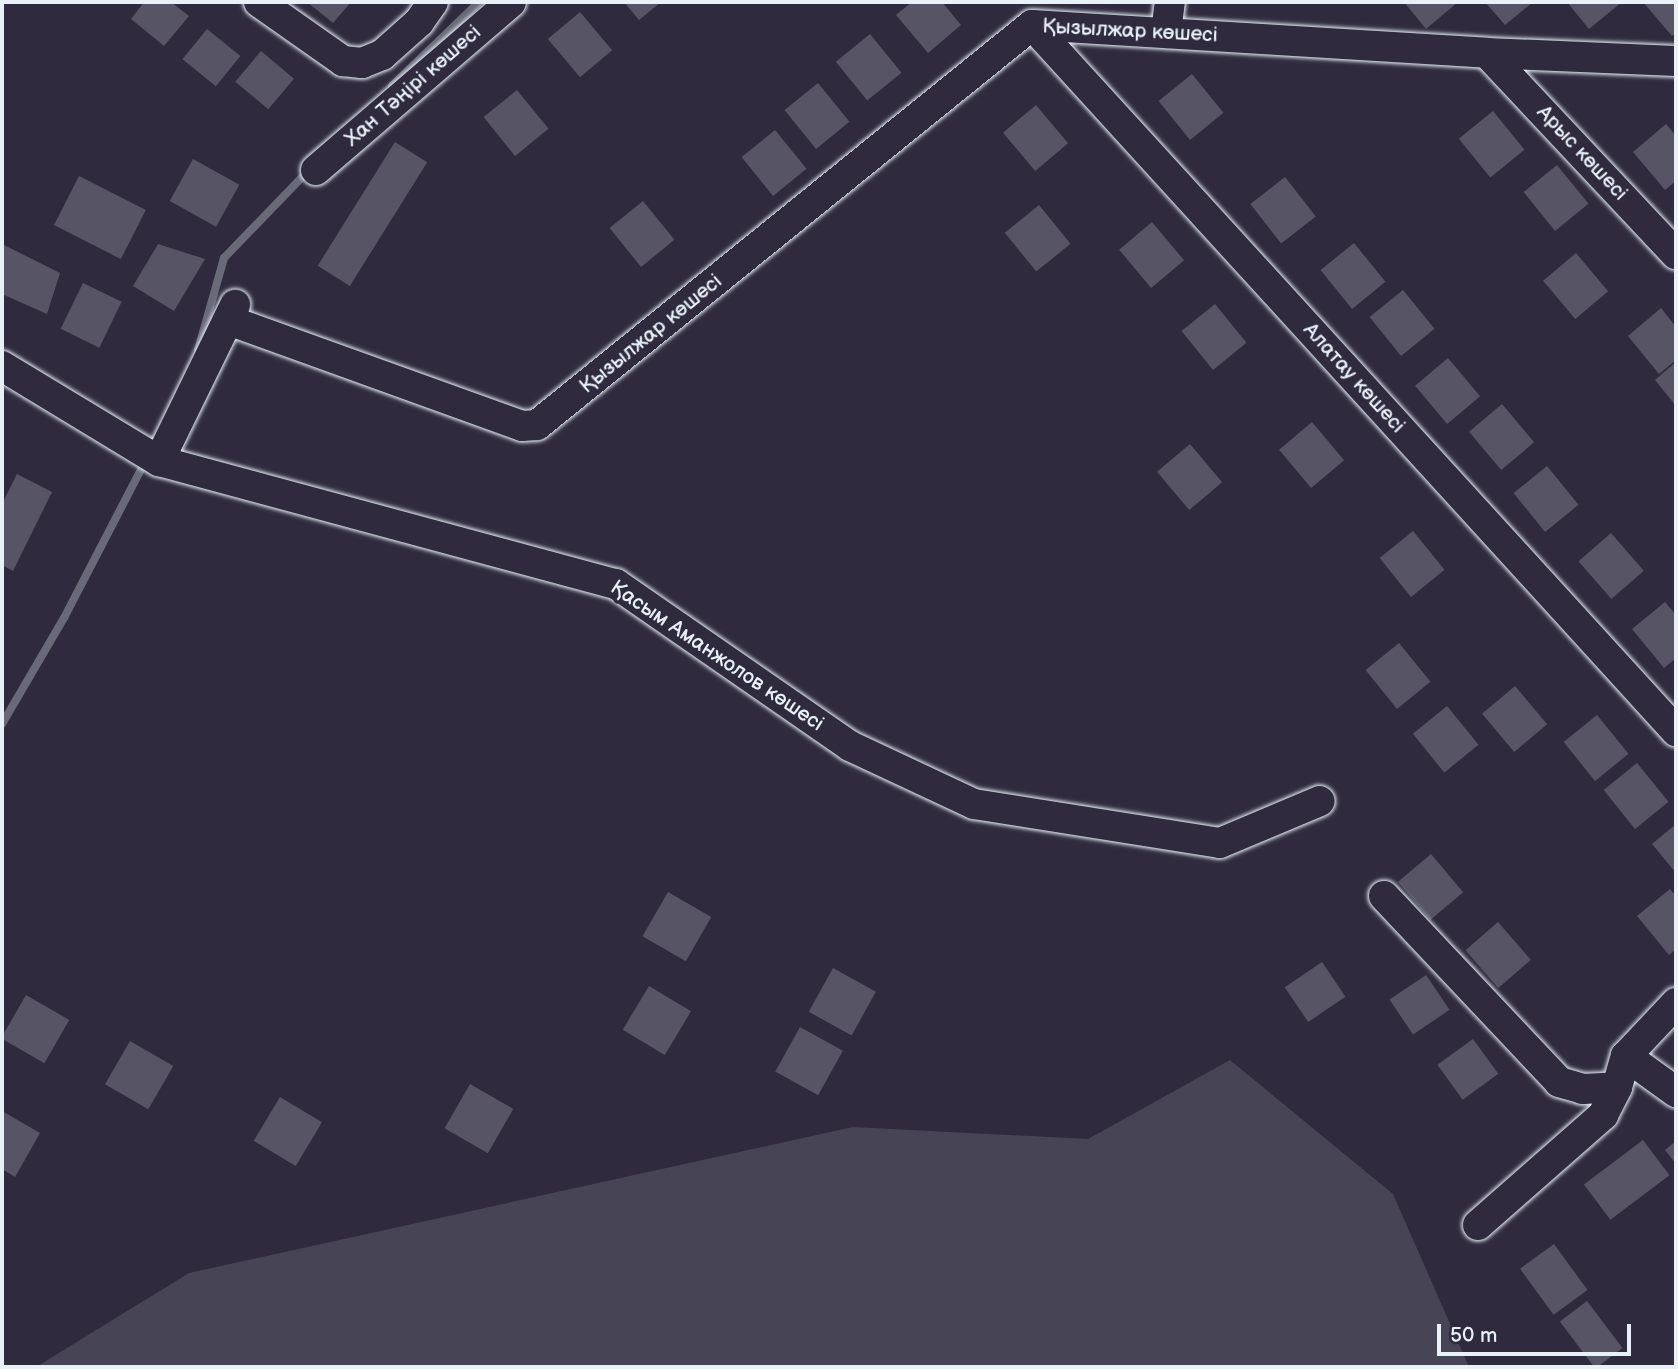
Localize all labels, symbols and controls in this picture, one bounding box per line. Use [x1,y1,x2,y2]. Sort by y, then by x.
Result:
street label: Қызылжар көшесі [1042,14,1218,48]
street label: Хан Тәңірі көшесі [340,20,486,152]
street label: Арыс көшесі [1531,100,1633,206]
street label: Қызылжар көшесі [575,269,727,399]
street label: Алатау көшесі [1298,318,1410,438]
street label: Қасым Аманжолов көшесі [606,575,828,737]
scale bar [1440,1310,1634,1354]
text: 50 m [1450,1323,1497,1348]

